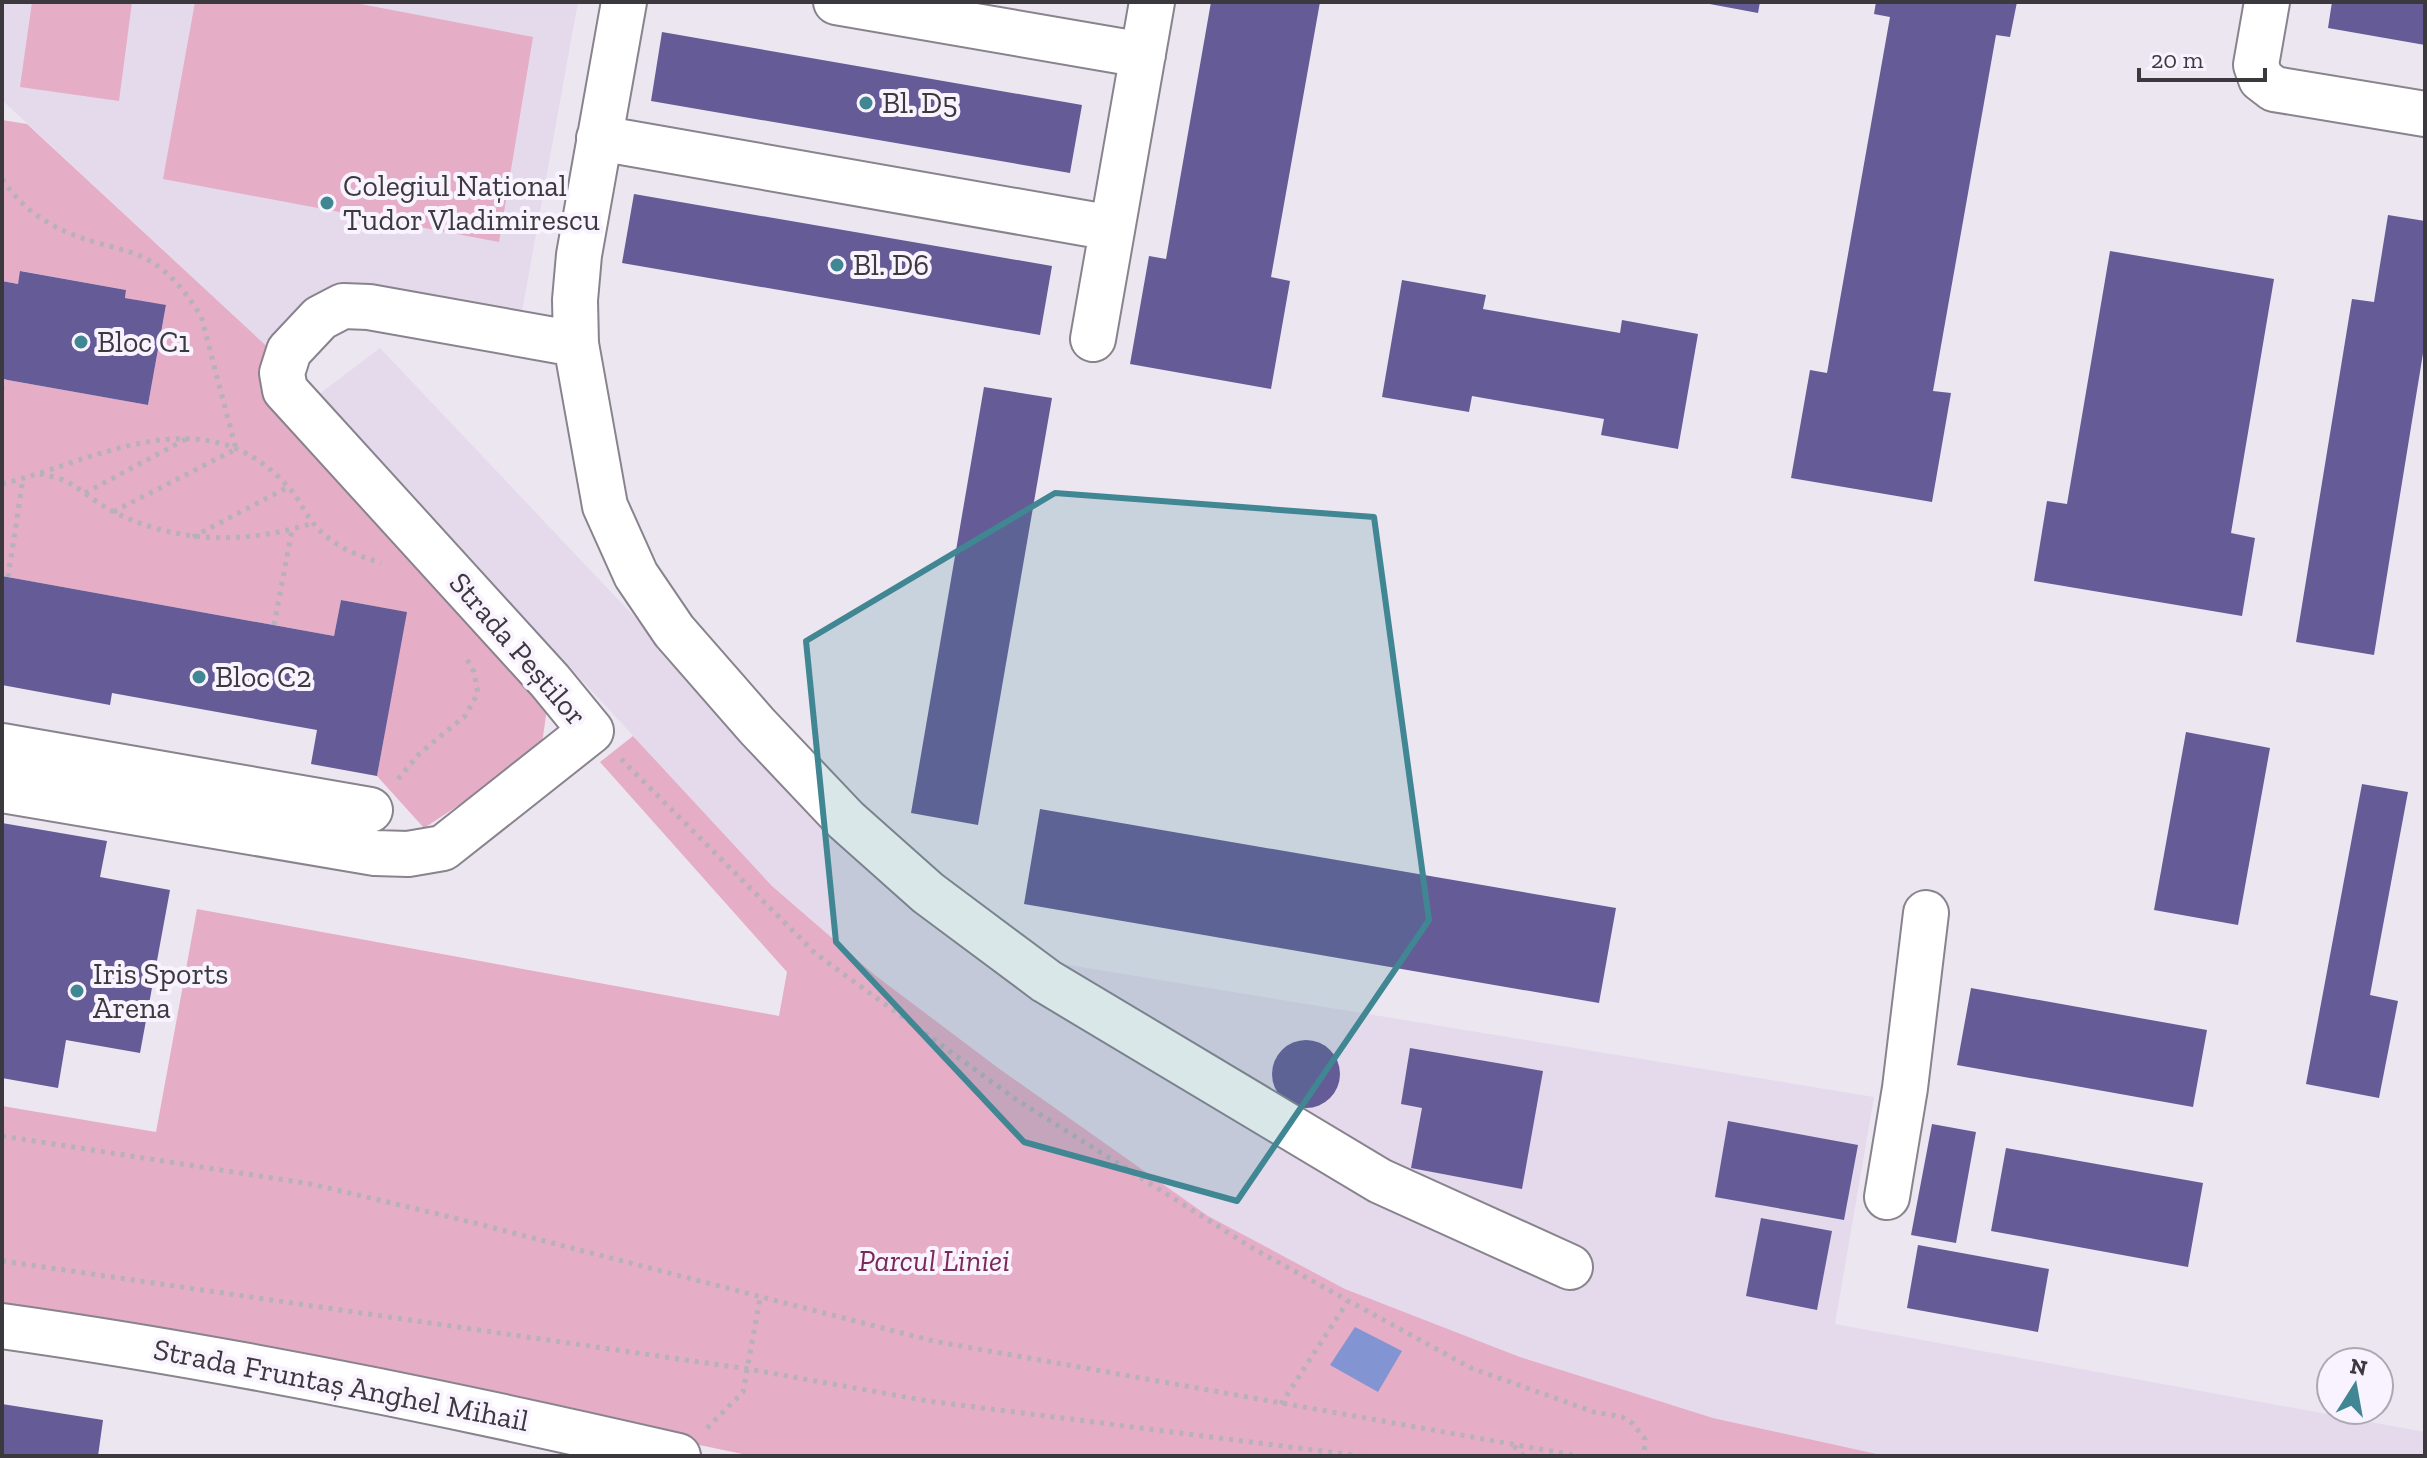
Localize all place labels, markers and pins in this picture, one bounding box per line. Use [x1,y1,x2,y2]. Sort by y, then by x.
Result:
place label: Bl. D5 [882,85,958,121]
marker: Bl. D5 [857,94,875,112]
place label: Colegiul Național Tudor Vladimirescu [343,168,600,238]
marker: Colegiul Național Tudor Vladimirescu [318,194,336,212]
place label: Bl. D6 [853,247,929,283]
marker: Bl. D6 [828,256,846,274]
place label: Bloc C1 [97,324,190,360]
marker: Bloc C1 [72,333,90,351]
place label: Bloc C2 [215,659,312,695]
marker: Bloc C2 [190,668,208,686]
place label: Iris Sports Arena [93,956,228,1026]
marker: Iris Sports Arena [68,982,86,1000]

